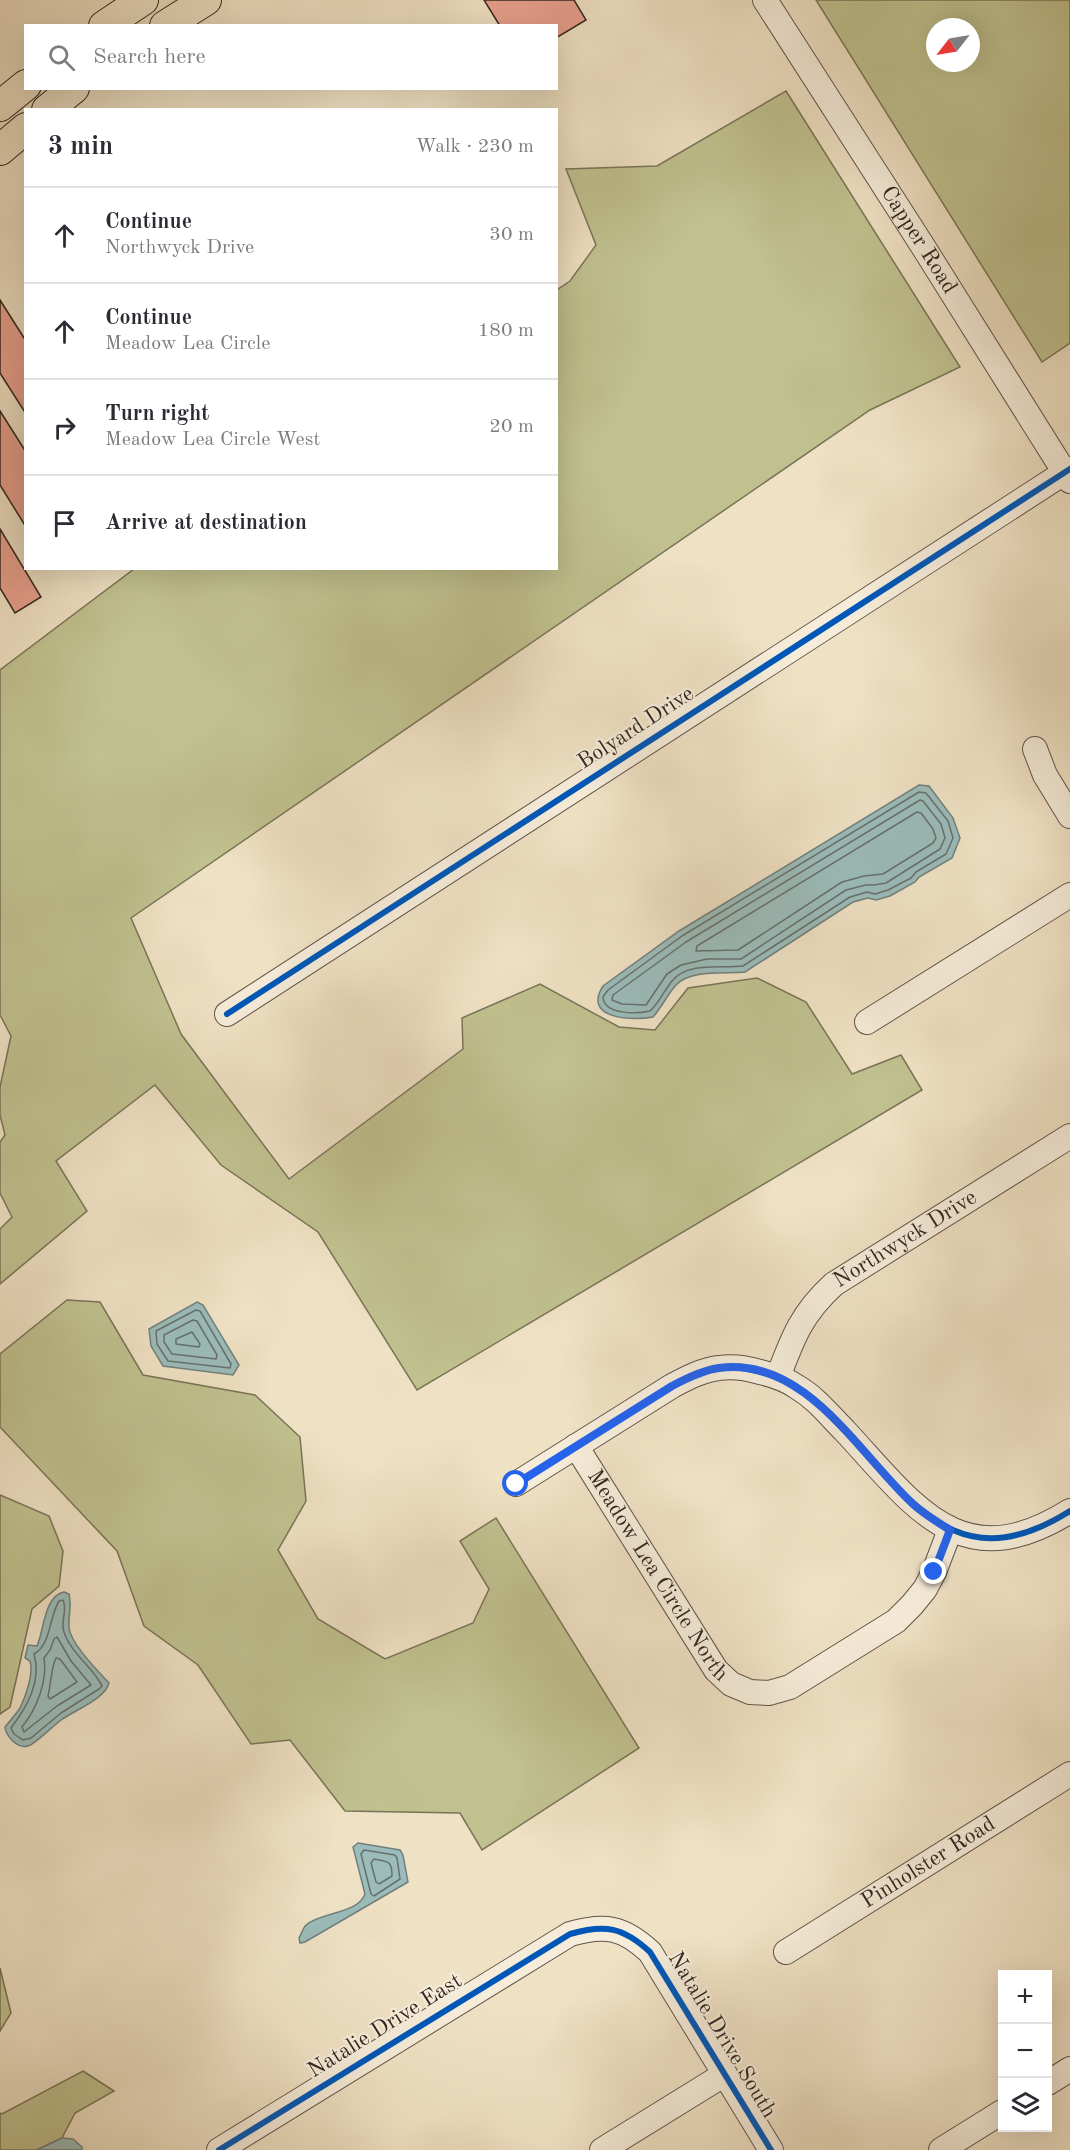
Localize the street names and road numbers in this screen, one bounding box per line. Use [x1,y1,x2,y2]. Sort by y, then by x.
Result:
street label: Capper Road [876,182,961,298]
street label: Bolyard Drive [574,682,698,774]
street label: Northwyck Drive [830,1186,981,1292]
street label: Meadow Lea Circle North [583,1466,732,1686]
street label: Pinholster Road [858,1813,999,1913]
street label: Natalie Drive South [664,1948,780,2122]
street label: Natalie Drive East [304,1970,466,2082]

